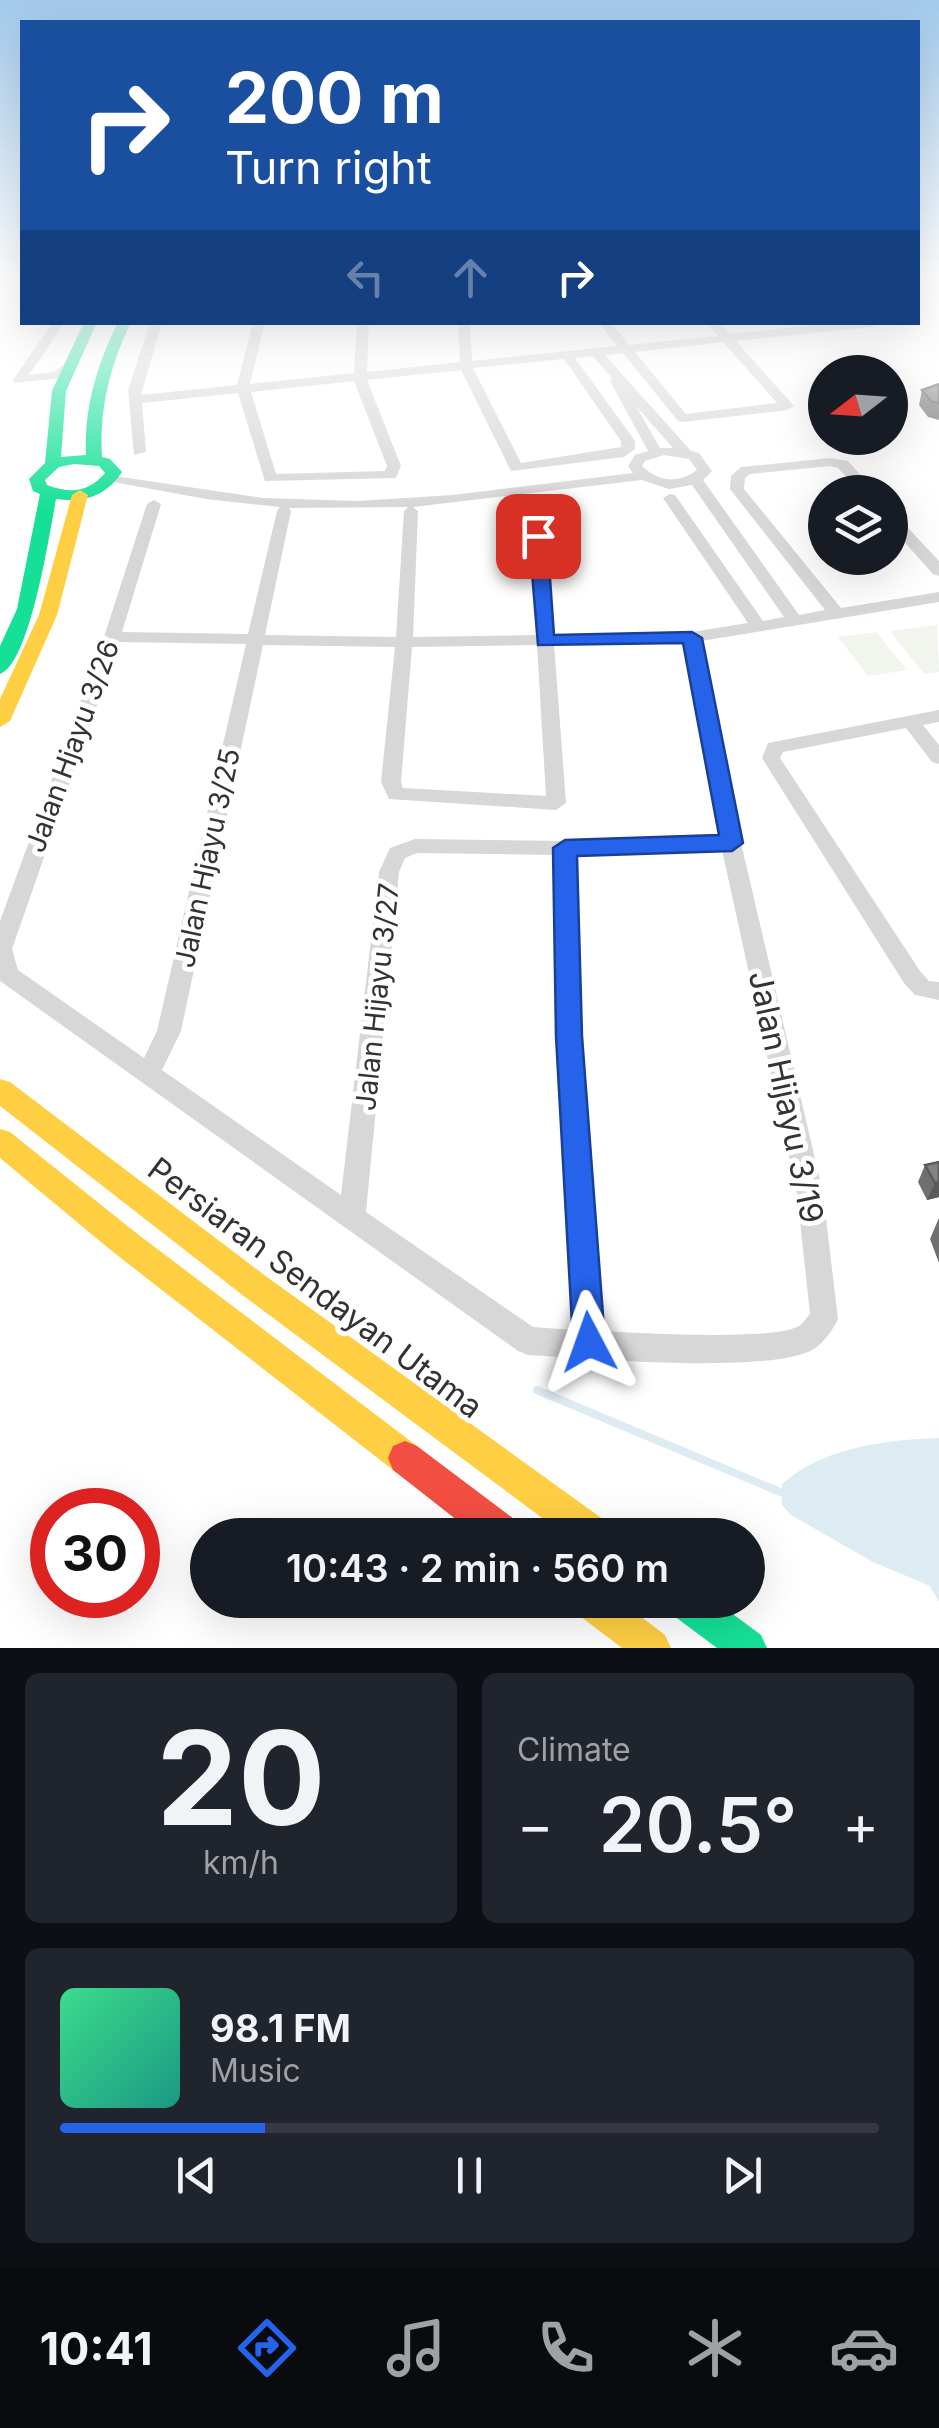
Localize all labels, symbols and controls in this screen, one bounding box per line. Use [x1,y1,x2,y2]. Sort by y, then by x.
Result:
text: 200 m [225,55,444,140]
icon: right [60,60,190,190]
text: Turn right [225,140,432,195]
icon: left [338,250,393,305]
icon: ahead [443,250,498,305]
icon: right [548,250,603,305]
north arrow [808,355,908,455]
map controls [808,355,908,575]
button: layers [808,475,908,575]
pin [496,494,581,579]
icon: arrive [511,509,566,564]
street label: Jalan Hjayu 3/26 [18,635,126,857]
street label: Jalan Hjayu 3/25 [167,745,247,971]
street label: Jalan Hijayu 3/27 [348,881,406,1113]
street label: Jalan Hijayu 3/19 [741,967,832,1226]
street label: Persiaran Sendayan Utama [140,1149,490,1426]
position arrow [537,1290,641,1394]
speed limit sign: 30 [30,1488,160,1618]
text: 10:43 · 2 min · 560 m [286,1545,669,1591]
text: 20 [156,1699,326,1856]
text: Climate [517,1730,631,1769]
text: 20.5° [599,1779,797,1870]
text: − [517,1792,553,1858]
text: + [843,1792,879,1858]
text: km/h [203,1843,279,1882]
text: 98.1 FM [210,2005,351,2051]
text: Music [210,2051,301,2090]
icon: previous [169,2148,224,2203]
icon: pause [442,2148,497,2203]
icon: next [715,2148,770,2203]
icon: directions [232,2313,302,2383]
icon: music [381,2313,451,2383]
icon: phone [531,2313,601,2383]
icon: climate [680,2313,750,2383]
icon: car [829,2313,899,2383]
text: 10:41 [40,2321,153,2376]

